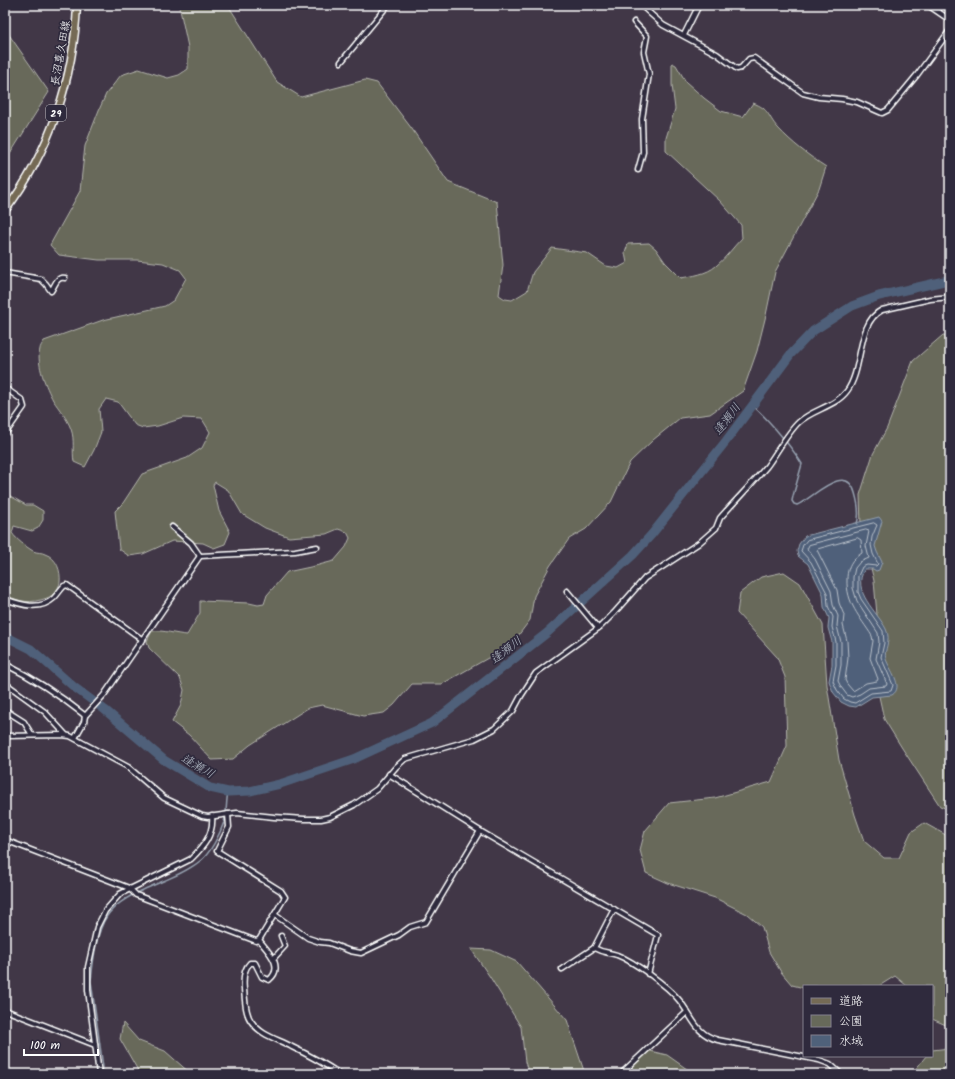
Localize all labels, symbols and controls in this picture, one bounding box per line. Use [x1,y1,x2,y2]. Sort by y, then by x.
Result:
street label: 長沼喜久田線 [46,19,76,87]
road number: 29 [46,105,66,121]
water label: 逢瀬川 [709,399,746,439]
water label: 逢瀬川 [486,632,526,669]
water label: 逢瀬川 [177,749,218,784]
legend [803,985,933,1057]
text: 道路 [839,992,863,1011]
text: 公園 [839,1012,863,1031]
scale bar [24,1031,98,1057]
text: 水域 [839,1032,863,1051]
text: 100 m [30,1036,61,1055]

